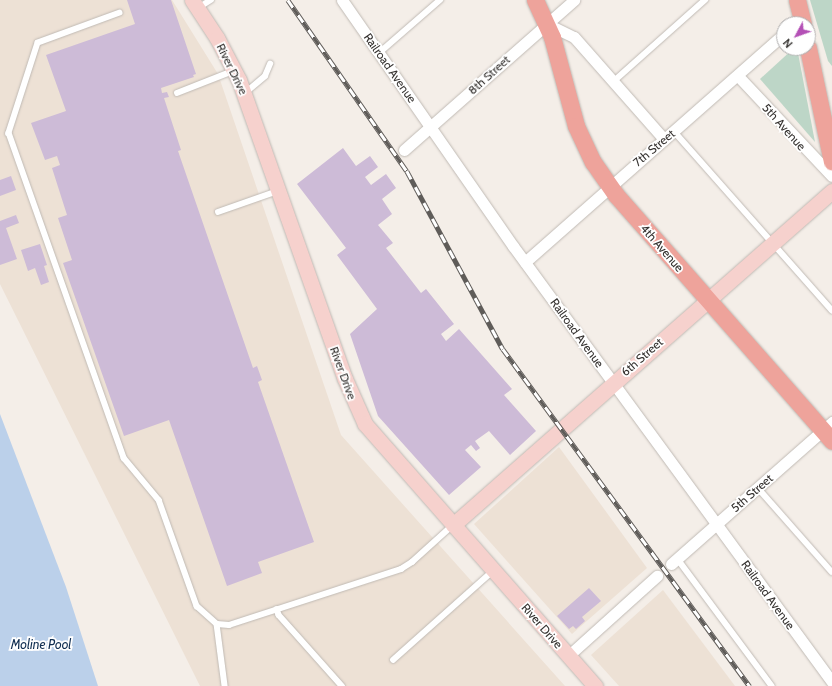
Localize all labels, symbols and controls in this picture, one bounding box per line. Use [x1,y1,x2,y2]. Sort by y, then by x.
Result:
north arrow [776,16,816,56]
street label: Railroad Avenue [361,30,419,106]
text: N [780,36,796,51]
street label: River Drive [213,41,251,97]
street label: 8th Street [465,52,513,98]
street label: 5th Avenue [759,101,809,153]
street label: 7th Street [630,126,678,170]
street label: 4th Avenue [637,221,687,275]
street label: Railroad Avenue [547,296,607,370]
street label: 6th Street [618,335,666,379]
street label: River Drive [327,345,359,401]
street label: 5th Street [728,471,776,515]
street label: Railroad Avenue [738,558,798,632]
street label: River Drive [519,601,565,651]
water label: Moline Pool [11,636,71,652]

